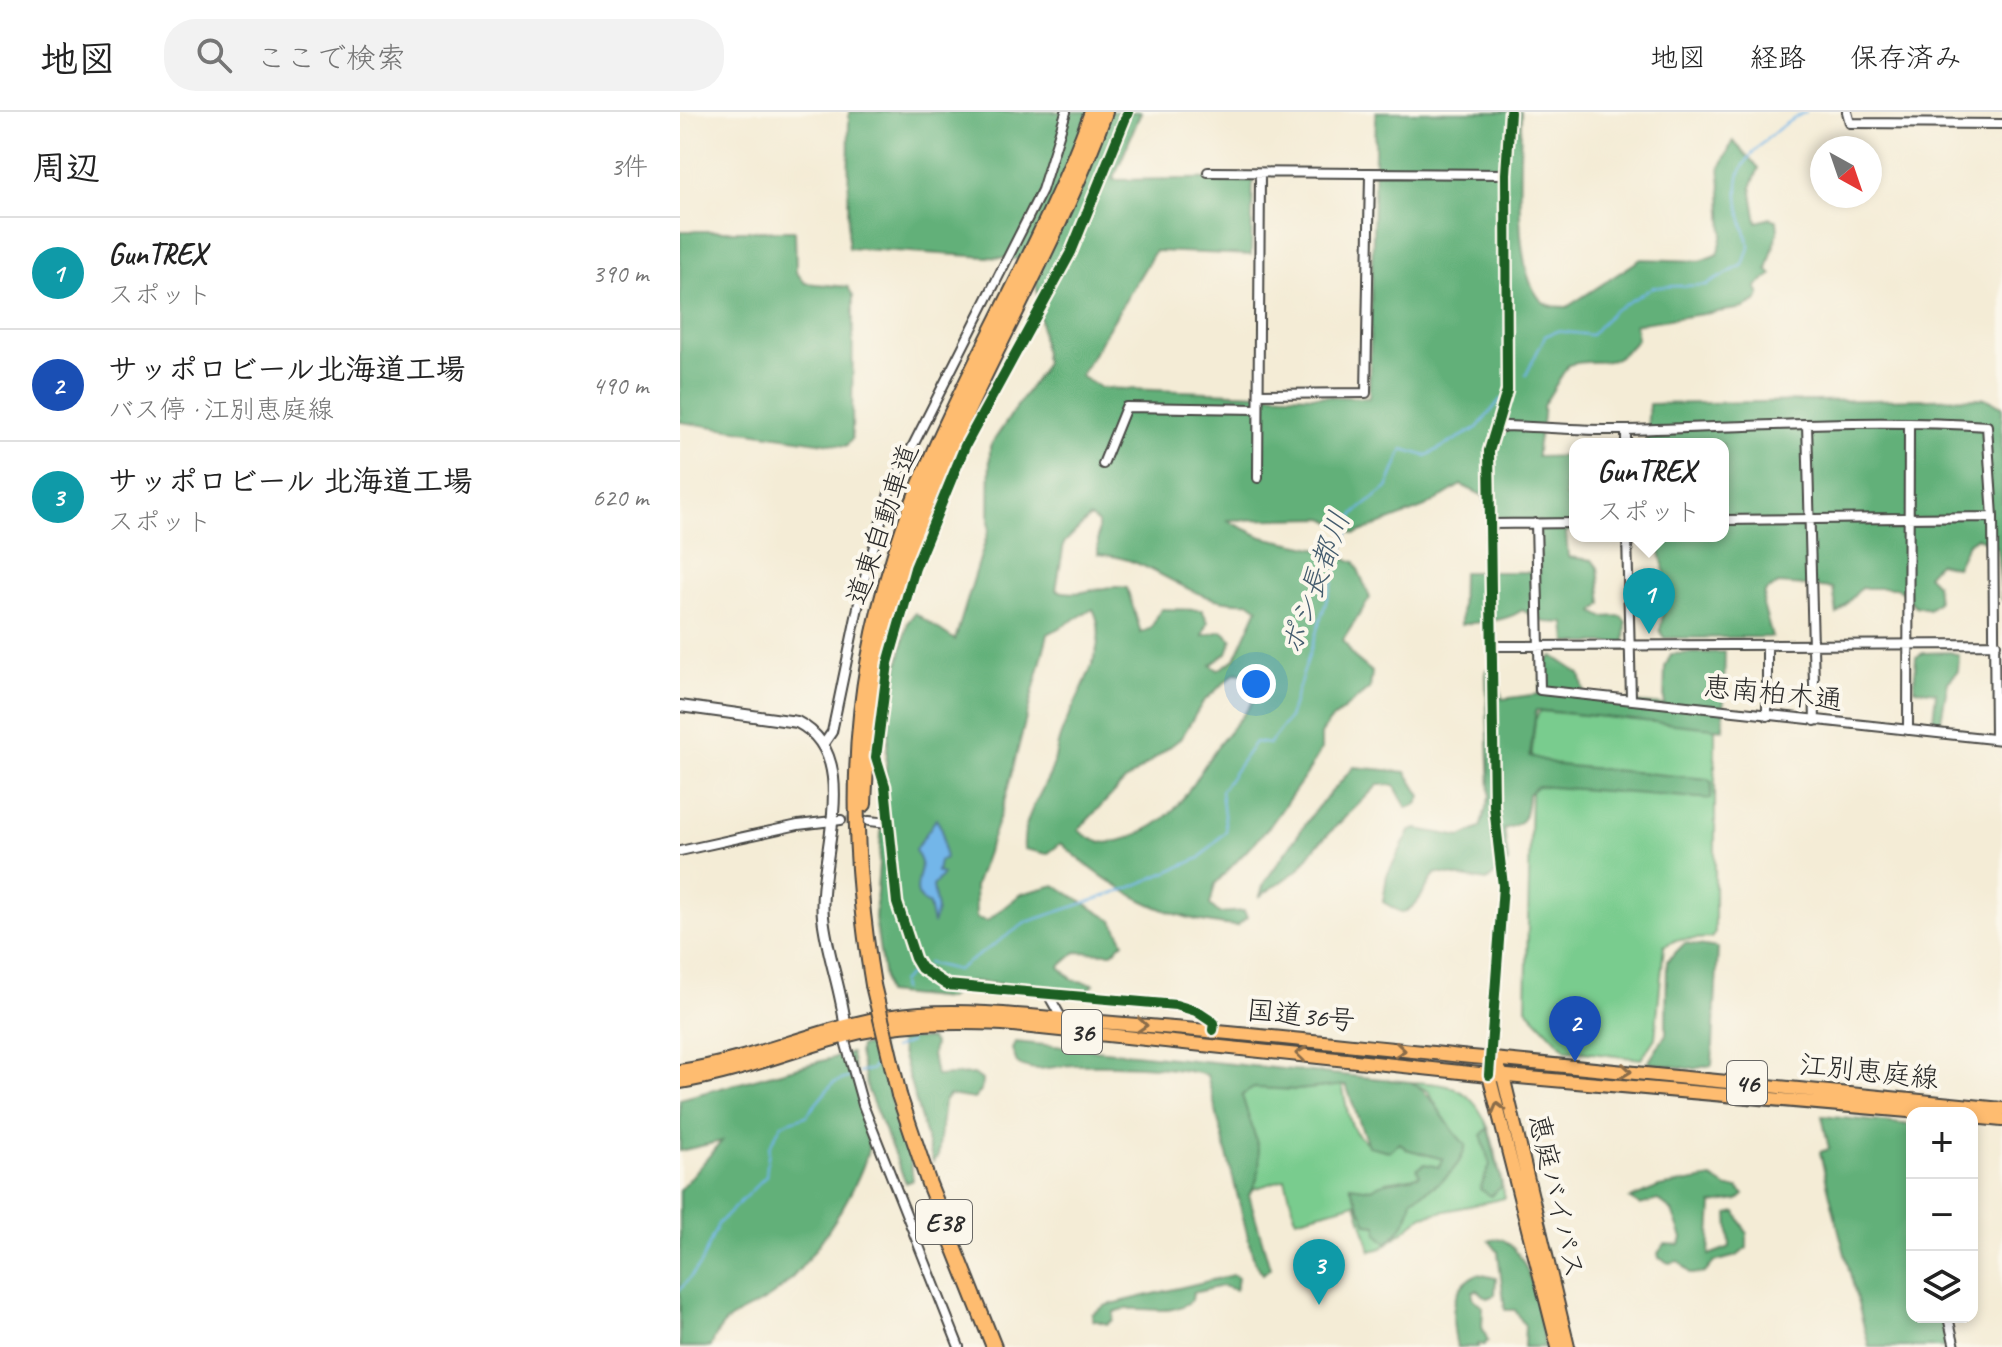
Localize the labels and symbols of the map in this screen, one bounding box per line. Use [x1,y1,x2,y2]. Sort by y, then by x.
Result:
north arrow [1810,136,1882,208]
street label: 道東自動車道 [838,439,926,609]
water label: ポシ長都川 [1271,506,1359,660]
pin: 1 [1623,568,1675,634]
your location [1236,664,1276,704]
street label: 恵南柏木通 [1702,668,1844,718]
street label: 国道36号 [1245,992,1357,1038]
pin: 2 [1549,996,1601,1062]
road number: 36 [1062,1010,1102,1054]
one-way arrow [1136,1016,1149,1033]
one-way arrow [1394,1041,1407,1058]
one-way arrow [1294,1046,1307,1063]
street label: 江別恵庭線 [1798,1046,1940,1096]
road number: 46 [1727,1061,1767,1105]
one-way arrow [1620,1062,1633,1079]
one-way arrow [1491,1102,1508,1116]
street label: 恵庭バイパス [1521,1110,1593,1282]
road number: E38 [916,1200,972,1244]
pin: 3 [1293,1239,1345,1305]

